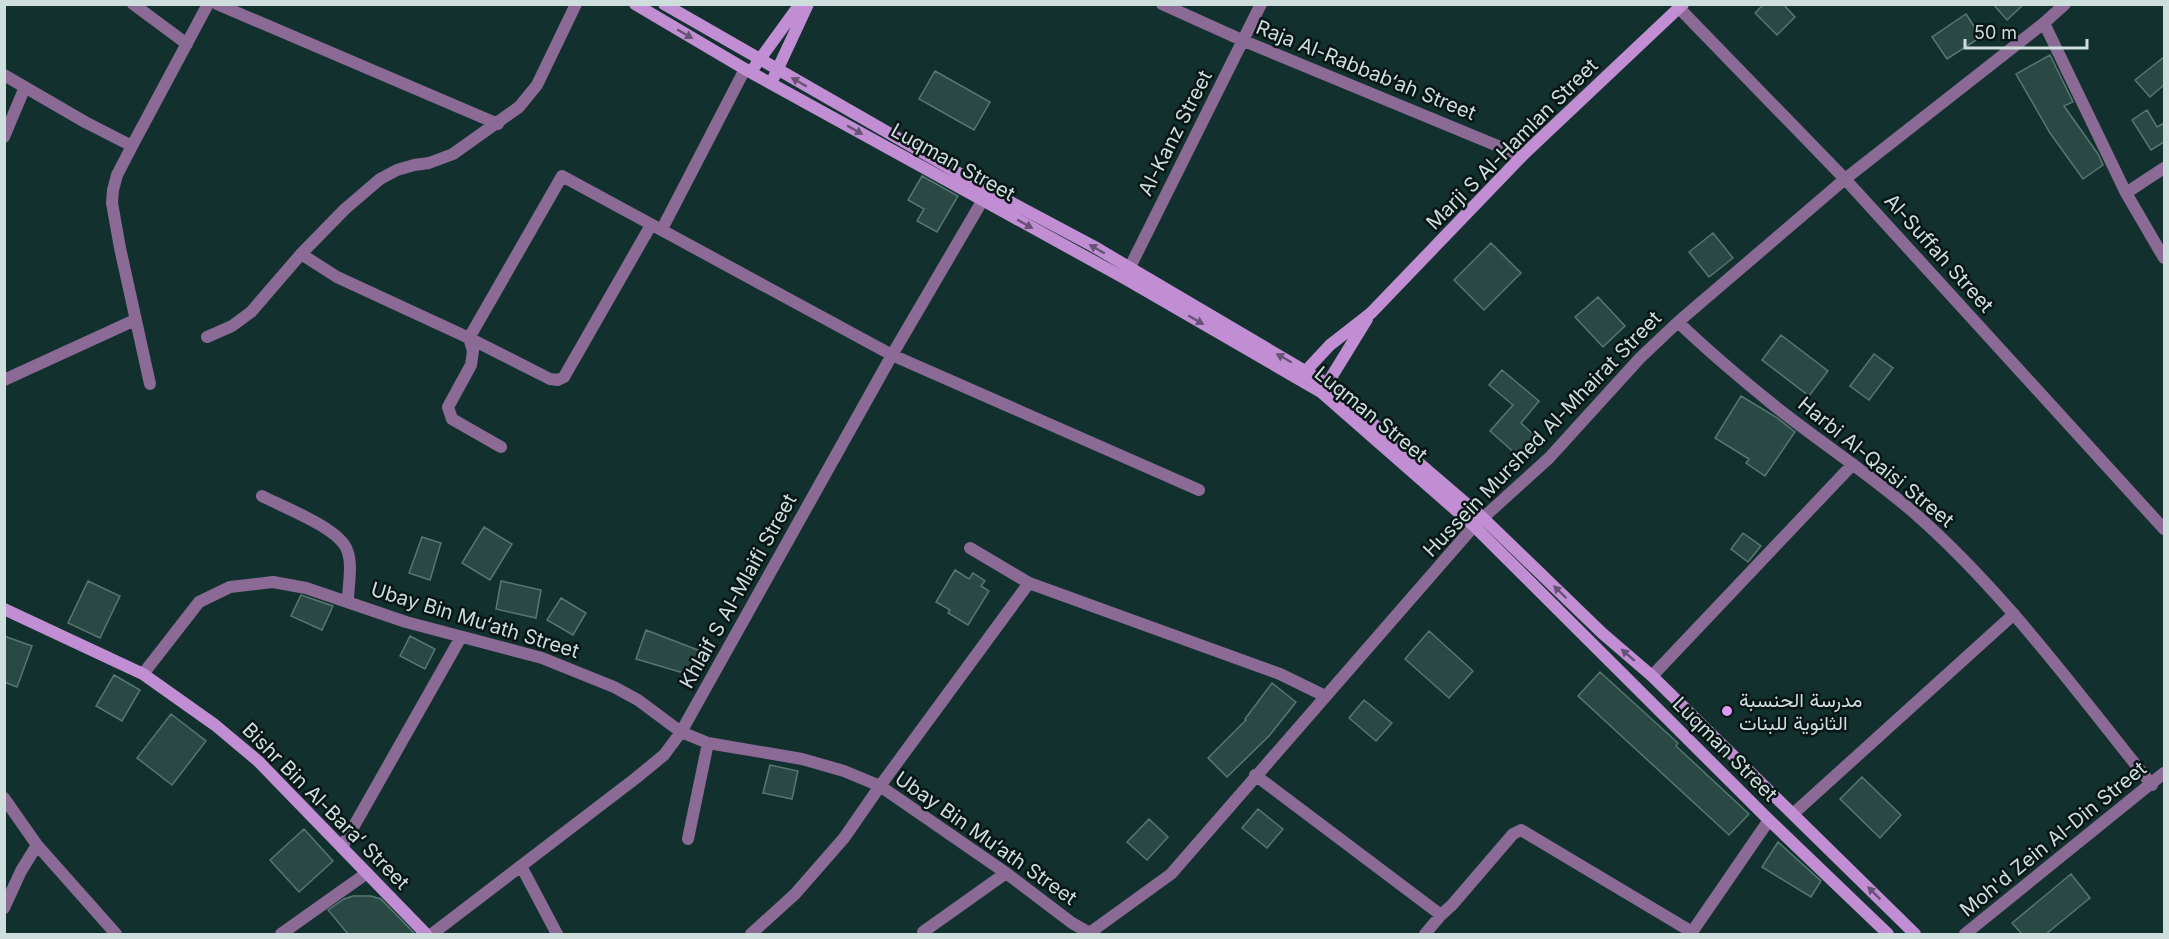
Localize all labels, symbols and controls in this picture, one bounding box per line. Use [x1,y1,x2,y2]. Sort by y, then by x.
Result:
scale bar [1965,12,2086,50]
street label: Raja Al-Rabbab‘ah Street [1253,15,1480,125]
text: 50 m [1974,22,2017,43]
one-way arrow [677,29,694,39]
street label: Marji S Al-Hamlan Street [1421,53,1603,235]
street label: Al-Kanz Street [1133,66,1217,200]
one-way arrow [790,77,807,87]
street label: Luqman Street [887,118,1020,206]
one-way arrow [847,125,864,135]
street label: Al-Suffah Street [1879,189,1999,318]
one-way arrow [1017,219,1034,229]
one-way arrow [1089,244,1106,254]
street label: Hussein Murshed Al-Mhairat Street [1418,306,1666,562]
one-way arrow [1187,314,1204,324]
one-way arrow [1276,352,1292,363]
street label: Luqman Street [1310,361,1433,467]
street label: Harbi Al-Qaisi Street [1793,392,1959,532]
street label: Khlaif S Al-Mlaifi Street [674,489,802,693]
street label: Ubay Bin Mu‘ath Street [368,577,582,663]
one-way arrow [1553,586,1567,600]
one-way arrow [1620,649,1636,662]
place label: مدرسة الحنسبة الثانوية للبنات [1739,688,1862,736]
street label: Luqman Street [1668,692,1783,807]
marker: مدرسة الحنسبة الثانوية للبنات [1720,704,1734,718]
street label: Bishr Bin Al-Bara‘ Street [238,718,415,895]
street label: Moh'd Zein Al-Din Street [1955,756,2151,922]
street label: Ubay Bin Mu‘ath Street [890,766,1082,910]
one-way arrow [1867,886,1881,900]

